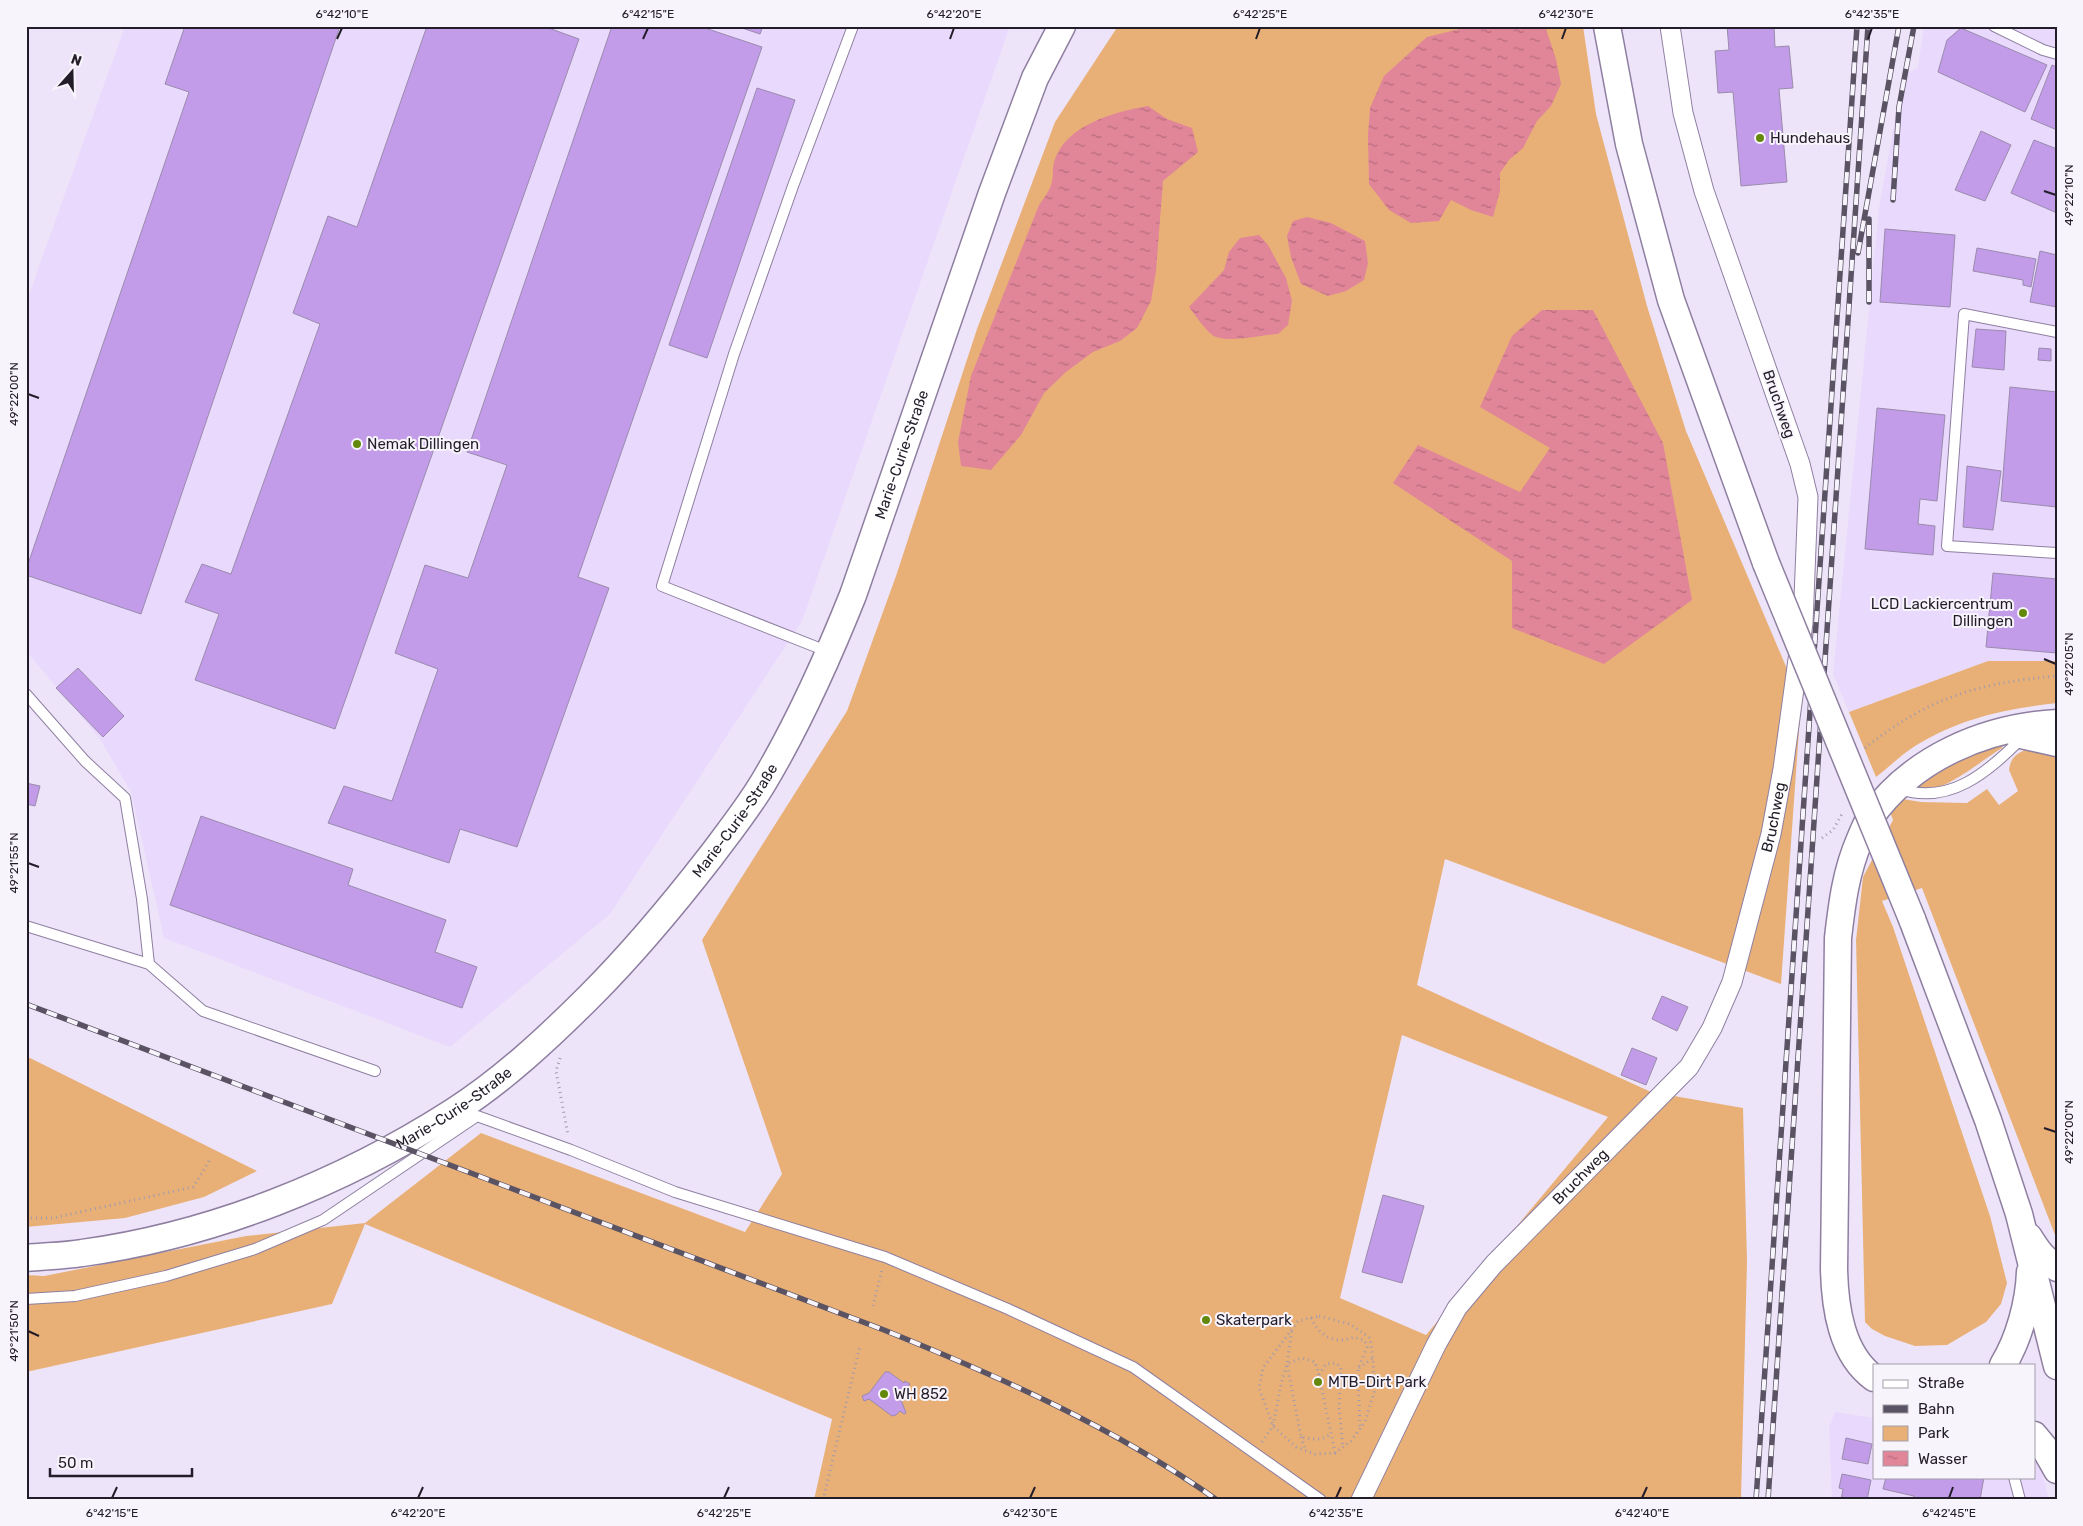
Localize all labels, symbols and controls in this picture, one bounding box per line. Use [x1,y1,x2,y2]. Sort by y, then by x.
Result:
text: 6°42'10"E [315,7,369,21]
text: 6°42'15"E [622,7,674,21]
text: 6°42'20"E [927,7,981,21]
text: 6°42'25"E [1233,7,1287,21]
text: 6°42'30"E [1538,7,1594,21]
text: 6°42'35"E [1845,7,1899,21]
north arrow [48,48,98,98]
text: N [69,51,84,70]
place label: Hundehaus [1770,129,1851,147]
marker: Hundehaus [1754,132,1766,144]
text: 49°22'10"N [2062,164,2076,226]
text: 49°22'00"N [7,362,21,426]
street label: Bruchweg [1759,367,1799,441]
street label: Marie-Curie-Straße [871,388,932,522]
place label: Nemak Dillingen [367,435,479,453]
marker: Nemak Dillingen [351,438,363,450]
place label: LCD Lackiercentrum Dillingen [1871,595,2013,630]
marker: LCD Lackiercentrum Dillingen [2017,607,2029,619]
text: 49°22'05"N [2062,632,2076,696]
street label: Marie-Curie-Straße [689,760,781,881]
street label: Bruchweg [1758,781,1789,854]
text: 49°21'55"N [7,832,21,894]
street label: Marie-Curie-Straße [393,1063,515,1153]
text: 49°22'00"N [2062,1100,2076,1164]
street label: Bruchweg [1549,1145,1612,1208]
text: 49°21'50"N [7,1300,21,1362]
place label: Skaterpark [1216,1311,1292,1329]
marker: Skaterpark [1200,1314,1212,1326]
legend [1873,1364,2036,1478]
place label: MTB-Dirt Park [1328,1373,1426,1391]
text: Straße [1918,1374,1964,1392]
marker: MTB-Dirt Park [1312,1376,1324,1388]
place label: WH 852 [894,1385,948,1403]
marker: WH 852 [878,1388,890,1400]
text: Bahn [1918,1400,1955,1418]
text: Park [1918,1424,1949,1442]
scale bar [50,1446,192,1478]
text: Wasser [1918,1450,1968,1468]
text: 50 m [58,1454,93,1472]
text: 6°42'15"E [86,1506,138,1520]
text: 6°42'20"E [391,1506,445,1520]
text: 6°42'25"E [697,1506,751,1520]
text: 6°42'30"E [1002,1506,1058,1520]
text: 6°42'35"E [1309,1506,1363,1520]
text: 6°42'40"E [1615,1506,1669,1520]
text: 6°42'45"E [1922,1506,1976,1520]

